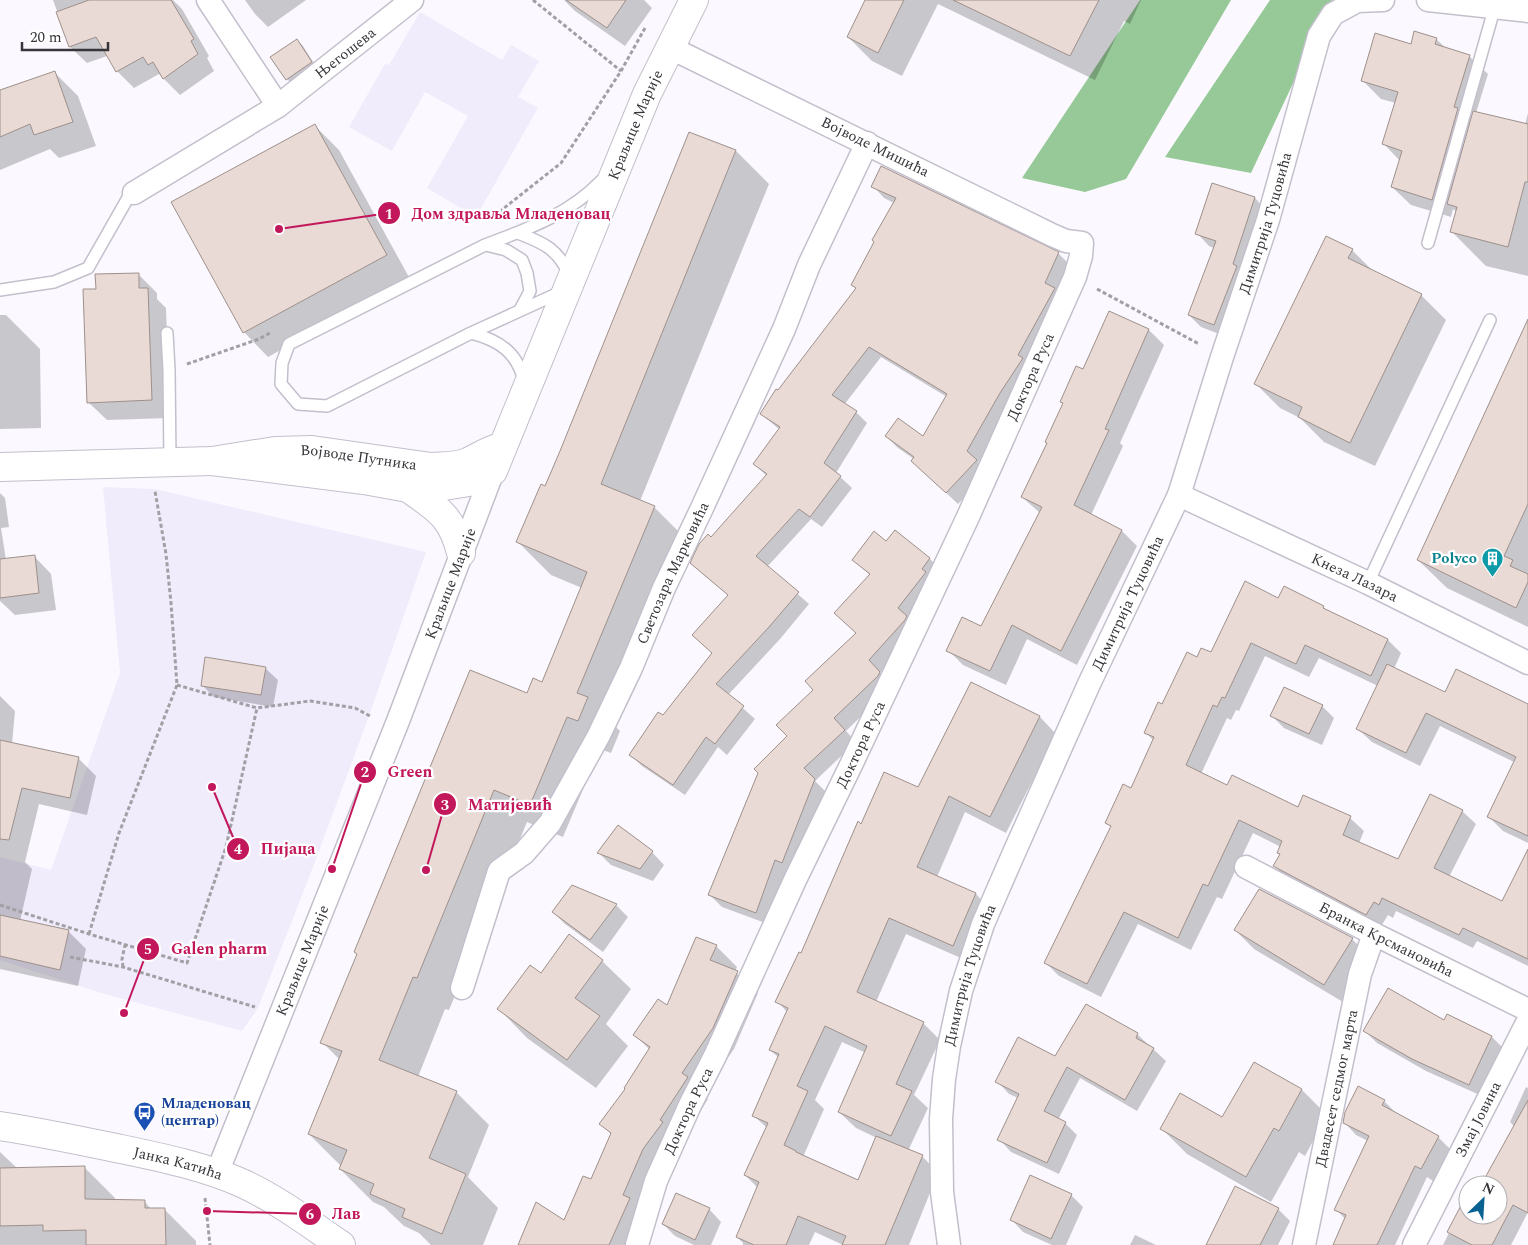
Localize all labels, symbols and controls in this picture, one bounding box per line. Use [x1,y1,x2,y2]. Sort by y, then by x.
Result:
scale bar [22,20,109,52]
street label: Његошева [310,21,381,84]
text: 20 m [30,26,62,49]
street label: Краљице Марије [602,66,669,183]
street label: Војводе Мишића [817,111,934,183]
street label: Димитрија Туцовића [1233,149,1298,297]
callout: Дом здравља Младеновац [376,198,620,229]
text: Дом здравља Младеновац [411,202,611,226]
text: 1 [385,203,393,226]
street label: Доктора Руса [1001,328,1060,424]
street label: Војводе Путника [300,438,419,476]
street label: Светозара Марковића [631,497,715,648]
street label: Краљице Марије [419,524,482,643]
street label: Димитрија Туцовића [1086,531,1170,674]
building icon: Polyco [1481,546,1505,577]
street label: Кнеза Лазара [1308,547,1403,608]
place label: Polyco [1431,547,1477,570]
street label: Доктора Руса [830,696,891,792]
callout: Green [353,756,443,787]
text: Green [388,760,433,784]
text: 2 [361,761,369,784]
callout: Матијевић [432,789,562,820]
text: Матијевић [468,793,552,817]
text: 3 [441,794,449,817]
callout: Пијаца [226,833,326,864]
text: Пијаца [261,837,316,861]
text: 4 [234,838,243,861]
street label: Бранка Крсмановића [1315,896,1458,983]
street label: Димитрија Туцовића [938,900,1002,1048]
street label: Краљице Марије [270,901,335,1019]
callout: Galen pharm [136,933,277,964]
text: Galen pharm [171,937,268,961]
text: 5 [144,938,152,961]
street label: Двадесет седмог марта [1309,1007,1364,1169]
street label: Доктора Руса [658,1063,719,1158]
street label: Змај Јовина [1449,1077,1507,1161]
place label: Младеновац (центар) [161,1092,251,1132]
bus stop icon: Младеновац (центар) [133,1100,157,1131]
street label: Јанка Катића [132,1140,226,1186]
north arrow [1458,1175,1508,1225]
text: N [1479,1177,1498,1201]
callout: Лав [297,1198,371,1229]
text: Лав [332,1202,361,1226]
text: 6 [306,1203,314,1226]

